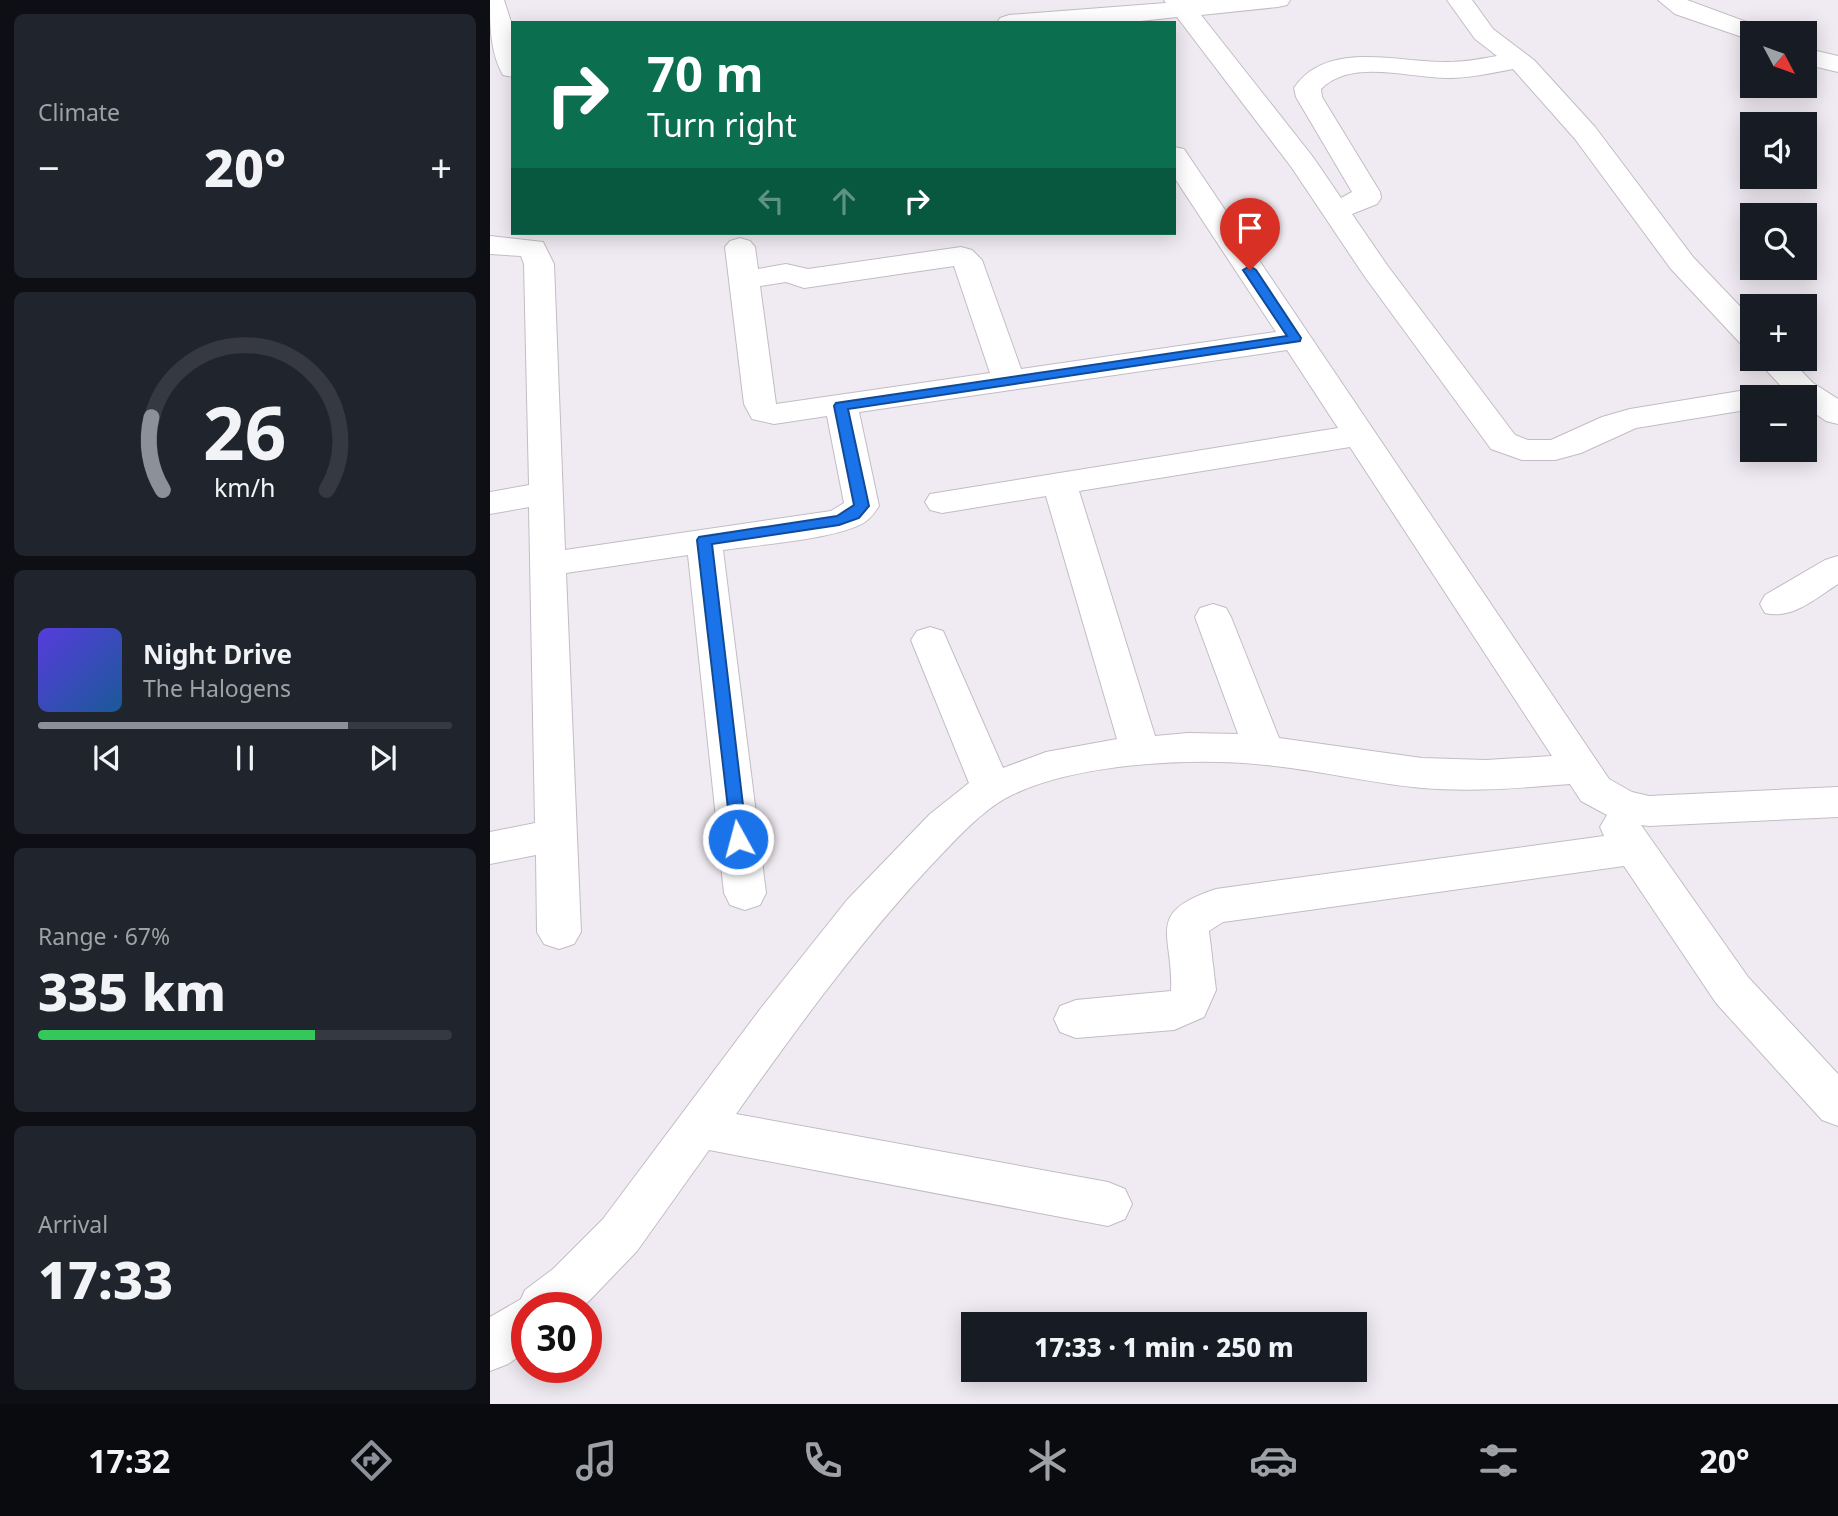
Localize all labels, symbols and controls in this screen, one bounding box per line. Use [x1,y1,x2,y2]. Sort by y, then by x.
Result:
north arrow [1740,21,1816,98]
map controls [1740,21,1817,462]
text: 70 m [647,40,764,106]
icon: right [532,49,623,140]
text: Climate [38,96,120,128]
text: Turn right [647,103,797,146]
button: sound [1740,112,1817,189]
text: 20° [204,131,286,202]
text: − [38,141,60,193]
text: + [430,141,452,193]
icon: left [752,182,790,220]
icon: ahead [825,182,863,220]
icon: right [898,182,936,220]
pin [1220,198,1280,270]
button: search [1740,203,1817,280]
icon: arrive [1231,209,1269,247]
button: + [1740,294,1817,371]
text: 26 [203,382,287,481]
button: − [1740,385,1817,462]
text: km/h [214,470,276,504]
text: Night Drive [143,636,292,672]
text: The Halogens [143,672,291,704]
icon: previous [88,739,126,777]
icon: pause [226,739,264,777]
icon: next [364,739,402,777]
position arrow [701,802,775,876]
text: Range · 67% [38,920,170,952]
text: 335 km [38,955,226,1026]
text: Arrival [38,1208,108,1240]
text: 17:33 [38,1243,173,1314]
speed limit sign: 30 [511,1292,602,1383]
text: 17:33 · 1 min · 250 m [1034,1329,1294,1365]
icon: directions [347,1436,396,1485]
icon: music [572,1436,621,1485]
icon: phone [798,1436,847,1485]
icon: climate [1023,1436,1072,1485]
icon: car [1249,1436,1298,1485]
icon: filters [1474,1436,1523,1485]
text: 17:32 [88,1439,170,1482]
text: 20° [1700,1439,1750,1482]

